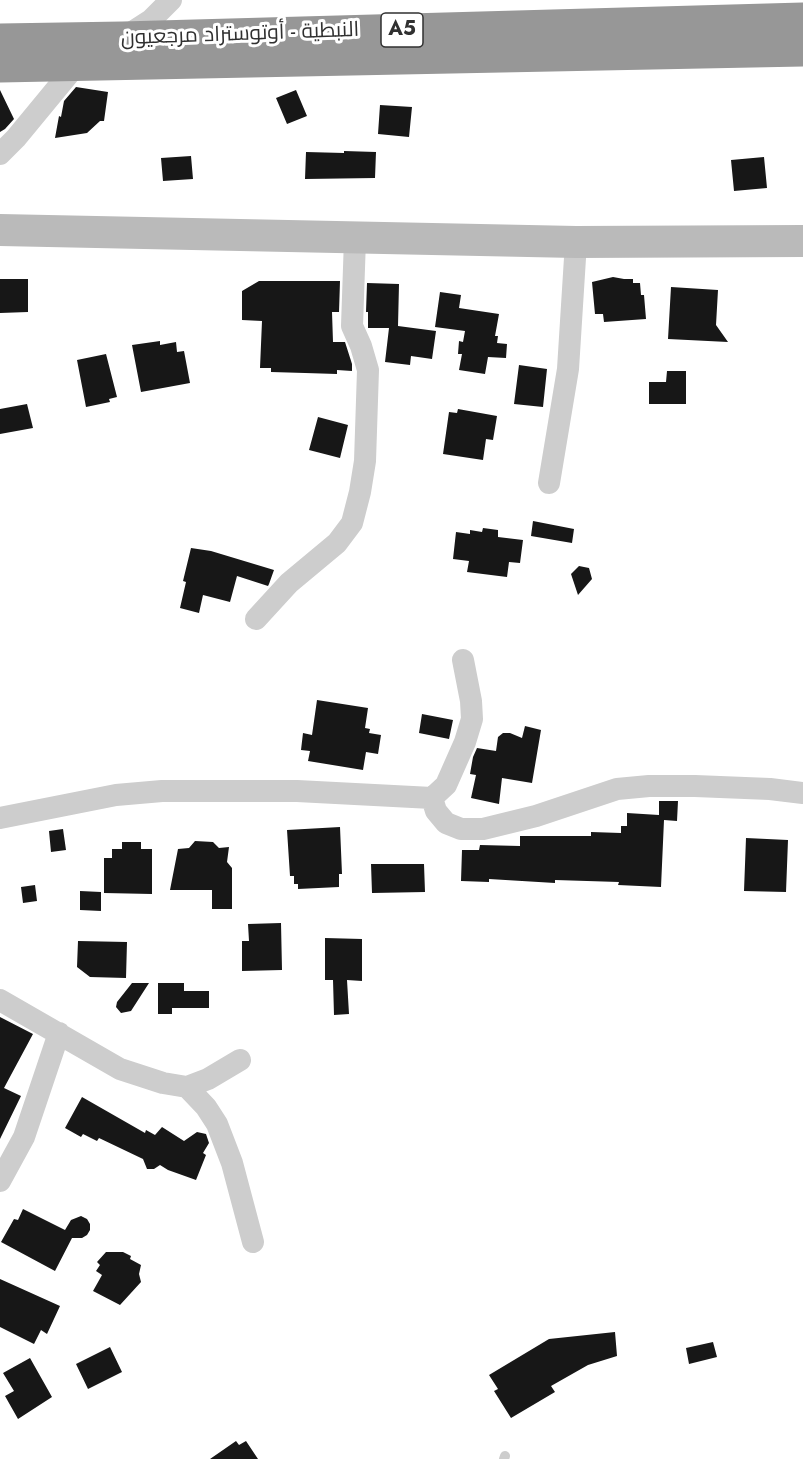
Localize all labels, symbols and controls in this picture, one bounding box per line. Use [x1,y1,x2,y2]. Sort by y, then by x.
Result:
road number: A5 [381,13,423,47]
street label: النبطية - أوتوستراد مرجعيون [120,18,360,52]

